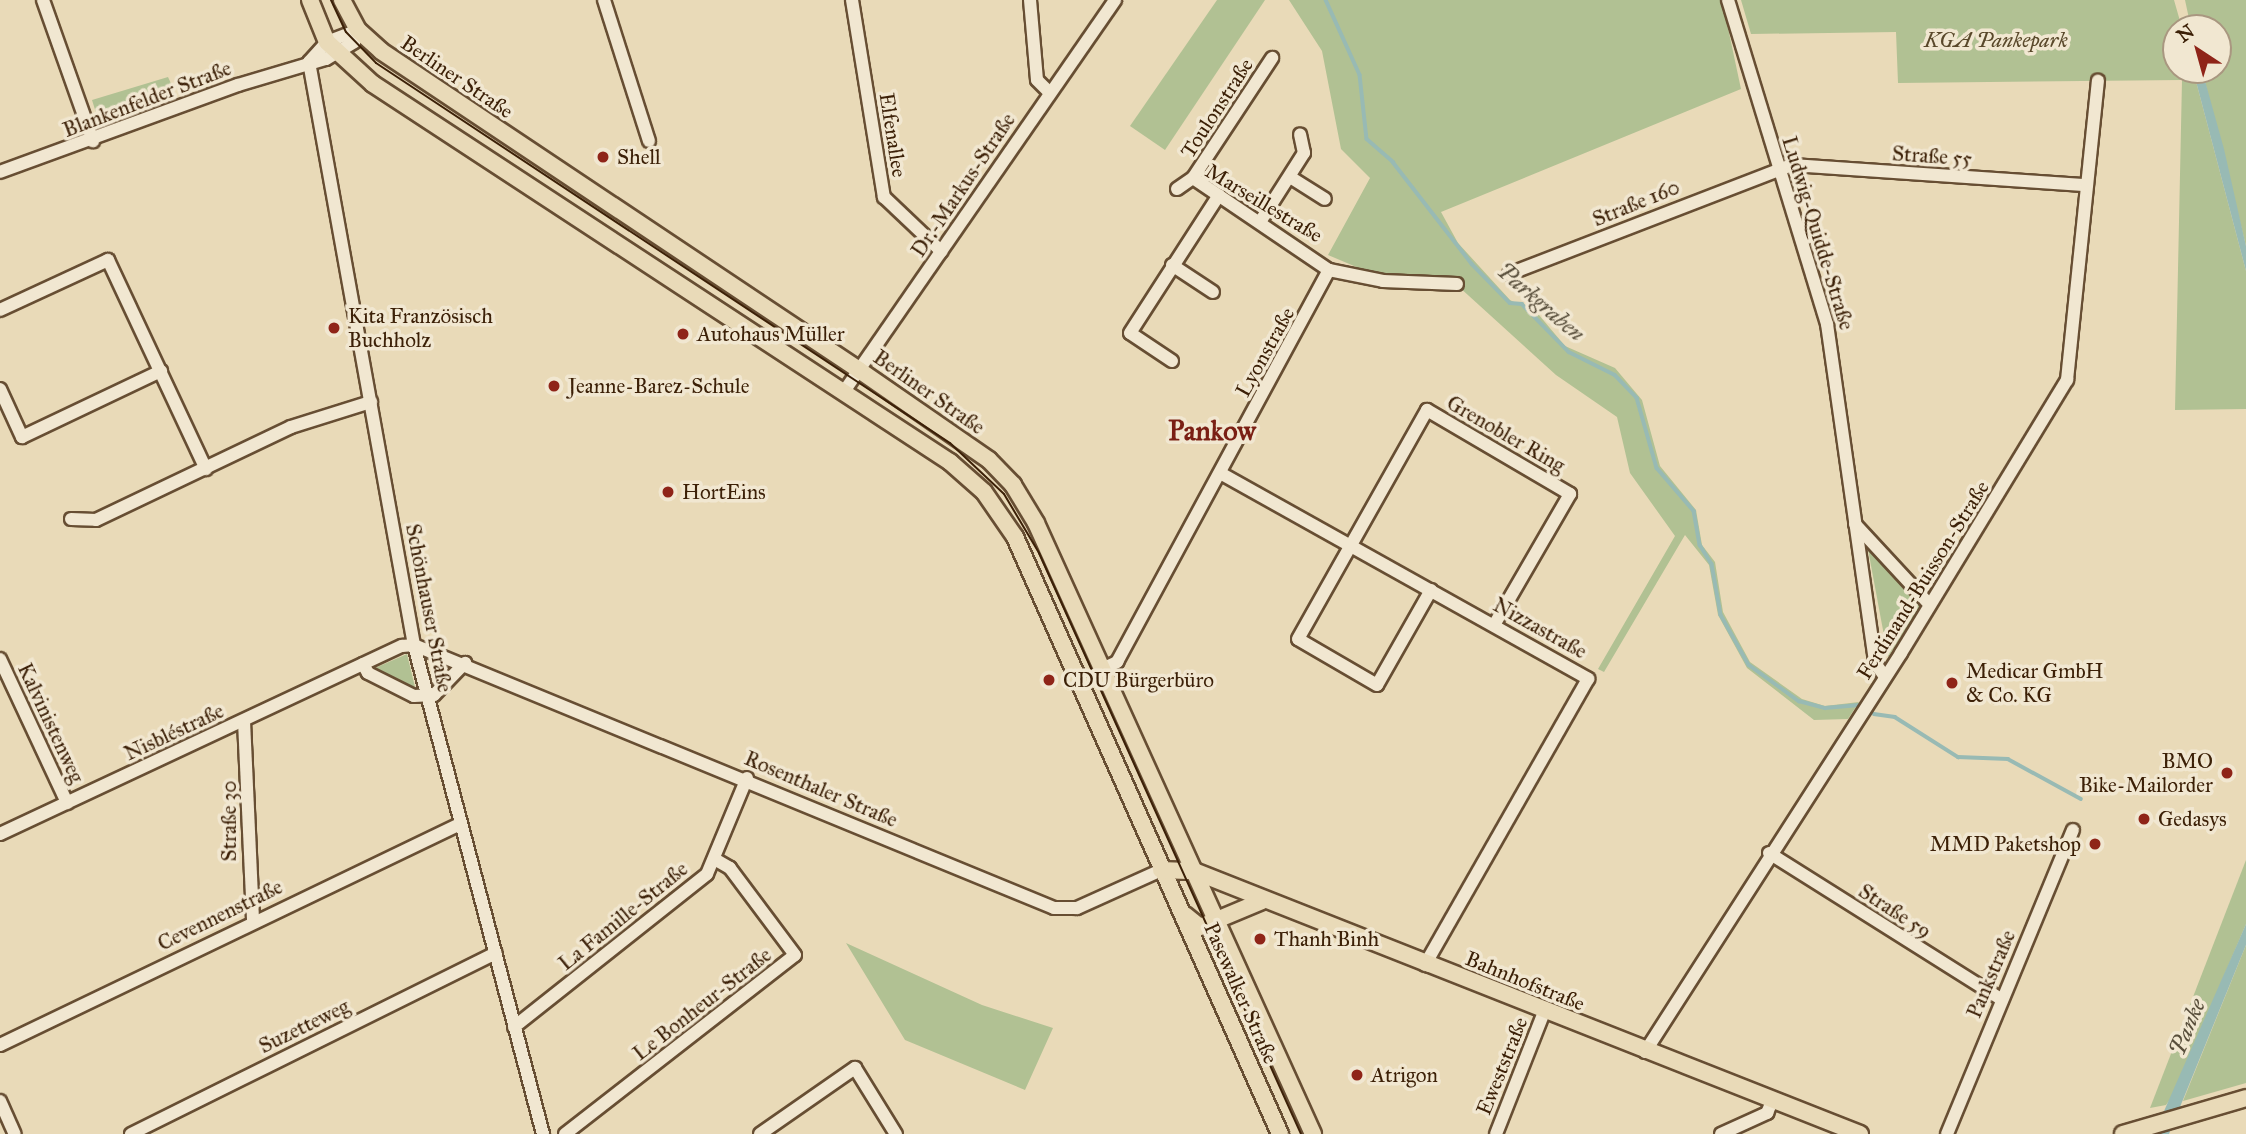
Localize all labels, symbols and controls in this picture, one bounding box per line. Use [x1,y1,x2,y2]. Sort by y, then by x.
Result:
north arrow [2162,14,2232,84]
text: N [2172,19,2199,47]
park label: KGA Pankepark [1924,27,2068,53]
street label: Berliner Straße [396,30,518,124]
street label: Toulonstraße [1175,53,1259,163]
street label: Blankenfelder Straße [59,55,235,143]
street label: Elfenallee [874,91,912,179]
street label: Dr.-Markus-Straße [905,108,1021,262]
street label: Ludwig-Quidde-Straße [1777,133,1859,333]
street label: Straße 55 [1891,141,1973,171]
place label: Shell [617,144,661,170]
marker: Shell [595,149,611,165]
street label: Marseillestraße [1201,158,1327,248]
street label: Straße 160 [1589,174,1683,232]
water label: Parkgraben [1492,257,1590,347]
place label: Kita Französisch Buchholz [348,303,493,353]
street label: Lyonstraße [1230,303,1300,401]
marker: Kita Französisch Buchholz [326,320,342,336]
place label: Autohaus Müller [697,321,845,347]
marker: Autohaus Müller [675,326,691,342]
street label: Berliner Straße [868,344,990,440]
place label: Jeanne-Barez-Schule [568,373,749,399]
marker: Jeanne-Barez-Schule [546,378,562,394]
street label: Grenobler Ring [1442,390,1570,478]
district label: Pankow [1168,414,1256,448]
street label: Ferdinand-Buisson-Straße [1851,476,1995,684]
place label: HortEins [682,479,766,505]
marker: HortEins [660,484,676,500]
street label: Schönhauser Straße [400,522,458,694]
street label: Nizzastraße [1489,592,1591,664]
place label: Medicar GmbH & Co. KG [1966,658,2103,708]
street label: Kalvinistenweg [12,659,90,787]
place label: CDU Bürgerbüro [1063,667,1214,693]
marker: CDU Bürgerbüro [1041,672,1057,688]
marker: Medicar GmbH & Co. KG [1944,675,1960,691]
street label: Nisbléstraße [120,698,228,766]
street label: Rosenthaler Straße [741,745,901,833]
place label: BMO Bike-Mailorder [2079,748,2213,798]
marker: BMO Bike-Mailorder [2219,765,2235,781]
street label: Straße 30 [216,780,242,862]
place label: Gedasys [2158,806,2227,832]
marker: Gedasys [2136,811,2152,827]
place label: MMD Paketshop [1930,831,2081,857]
marker: MMD Paketshop [2087,836,2103,852]
street label: La Famille-Straße [553,856,693,976]
street label: Cevennenstraße [153,874,287,956]
street label: Straße 59 [1854,878,1936,944]
street label: Pasewalker Straße [1199,919,1283,1067]
place label: Thanh Binh [1274,926,1379,952]
street label: Pankstraße [1961,926,2021,1022]
marker: Thanh Binh [1252,931,1268,947]
street label: Le Bonheur-Straße [628,942,776,1066]
street label: Bahnhofstraße [1462,946,1588,1016]
street label: Suzetteweg [255,993,353,1059]
water label: Panke [2163,995,2211,1059]
street label: Eweststraße [1471,1013,1533,1119]
place label: Atrigon [1371,1062,1438,1088]
marker: Atrigon [1349,1067,1365,1083]

